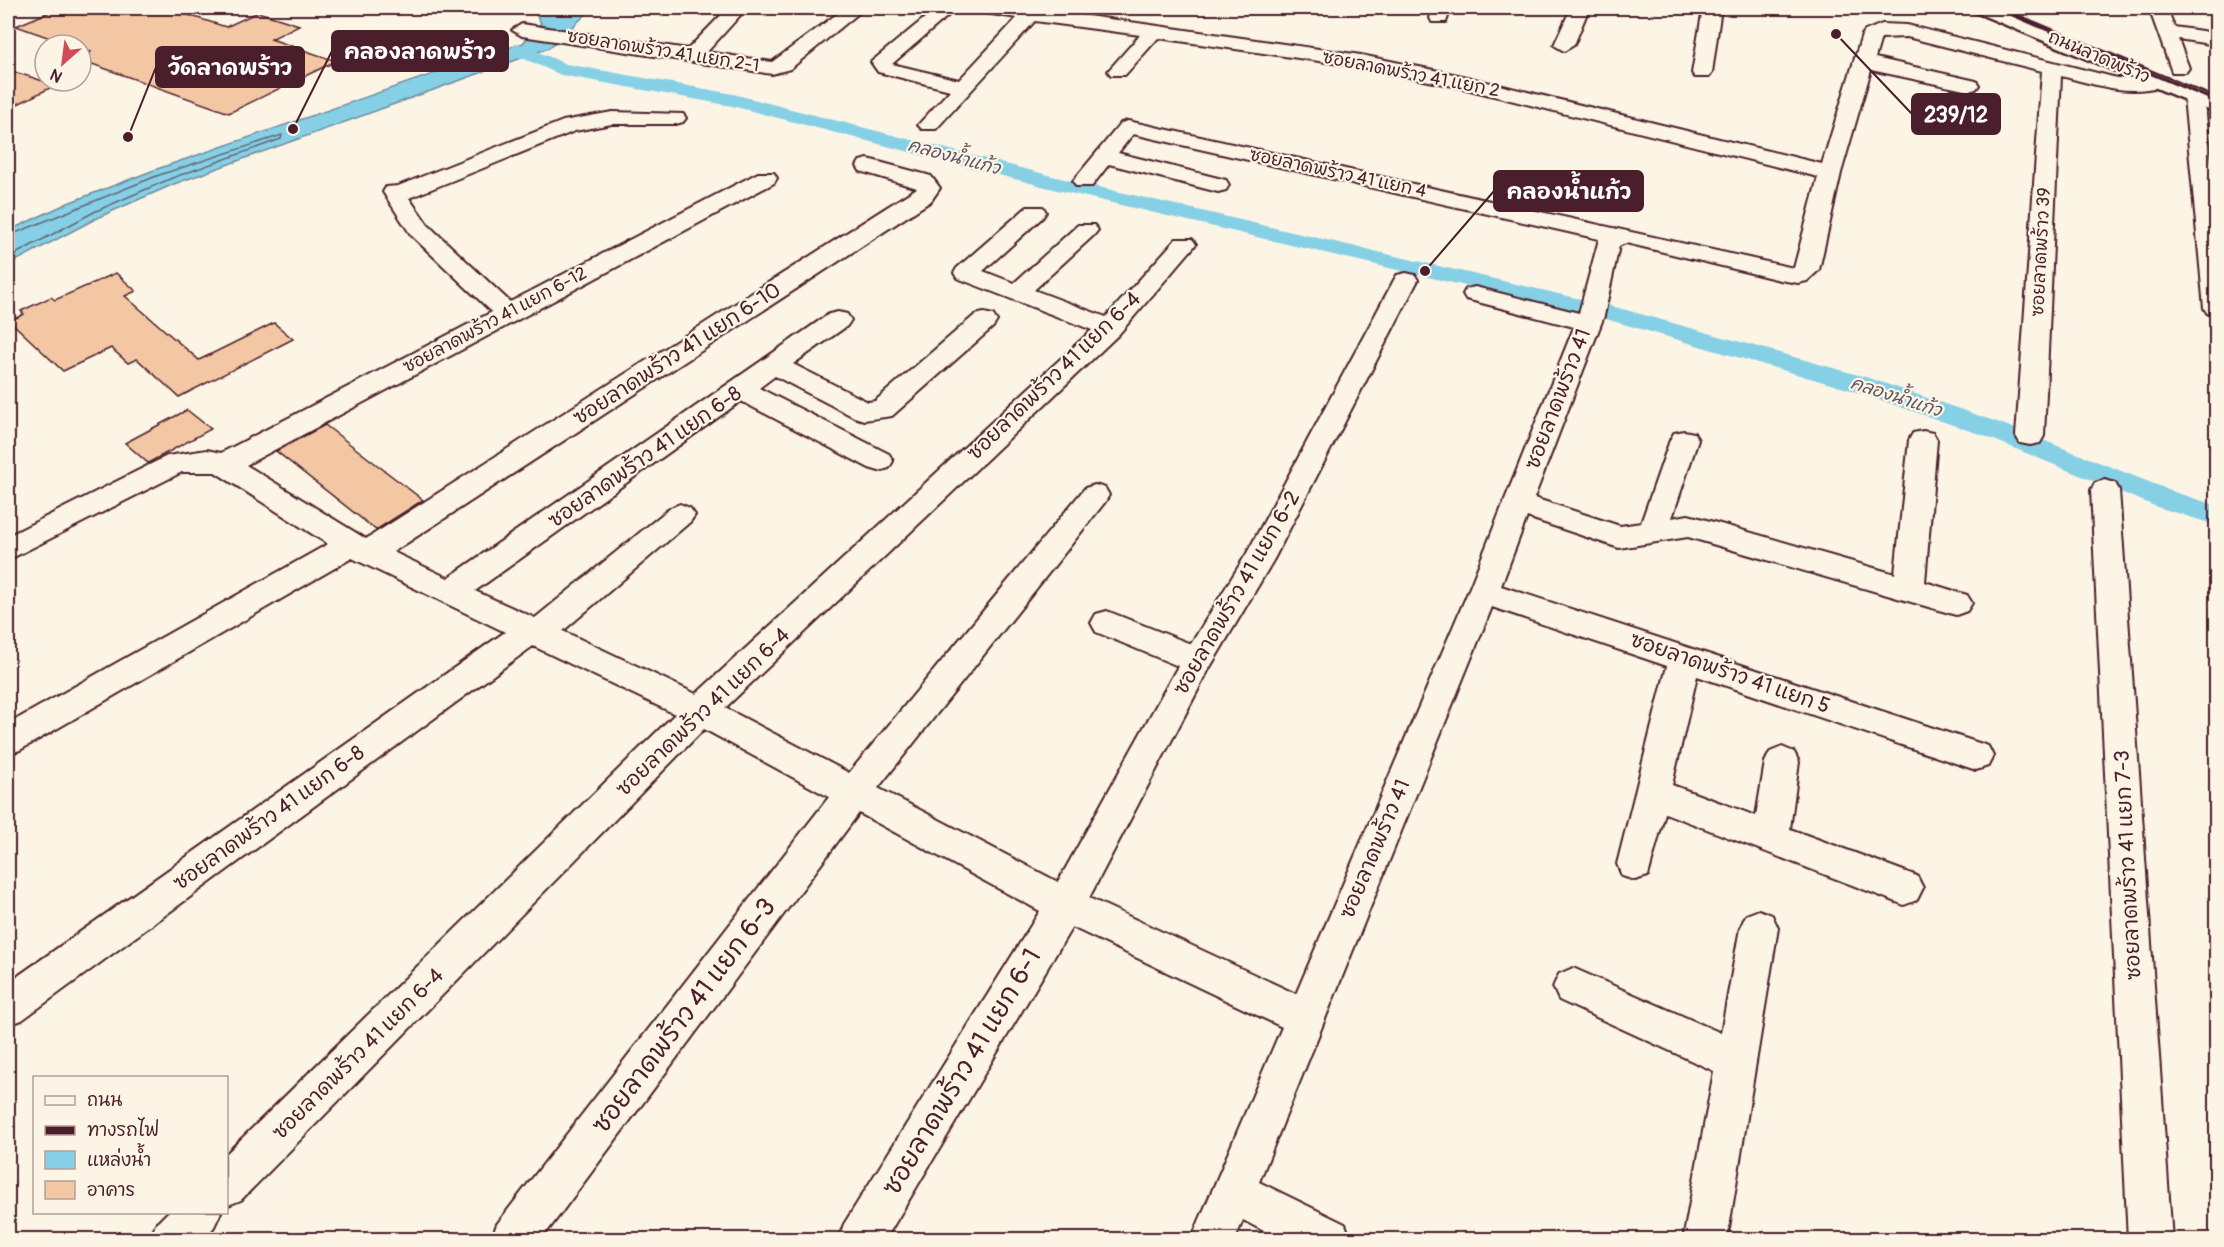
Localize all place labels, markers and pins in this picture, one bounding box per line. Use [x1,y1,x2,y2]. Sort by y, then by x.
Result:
callout: คลองลาดพร้าว [332,31,508,71]
callout: วัดลาดพร้าว [156,47,304,87]
callout: 239/12 [1912,94,2000,134]
callout: คลองน้ำแก้ว [1494,171,1643,211]

